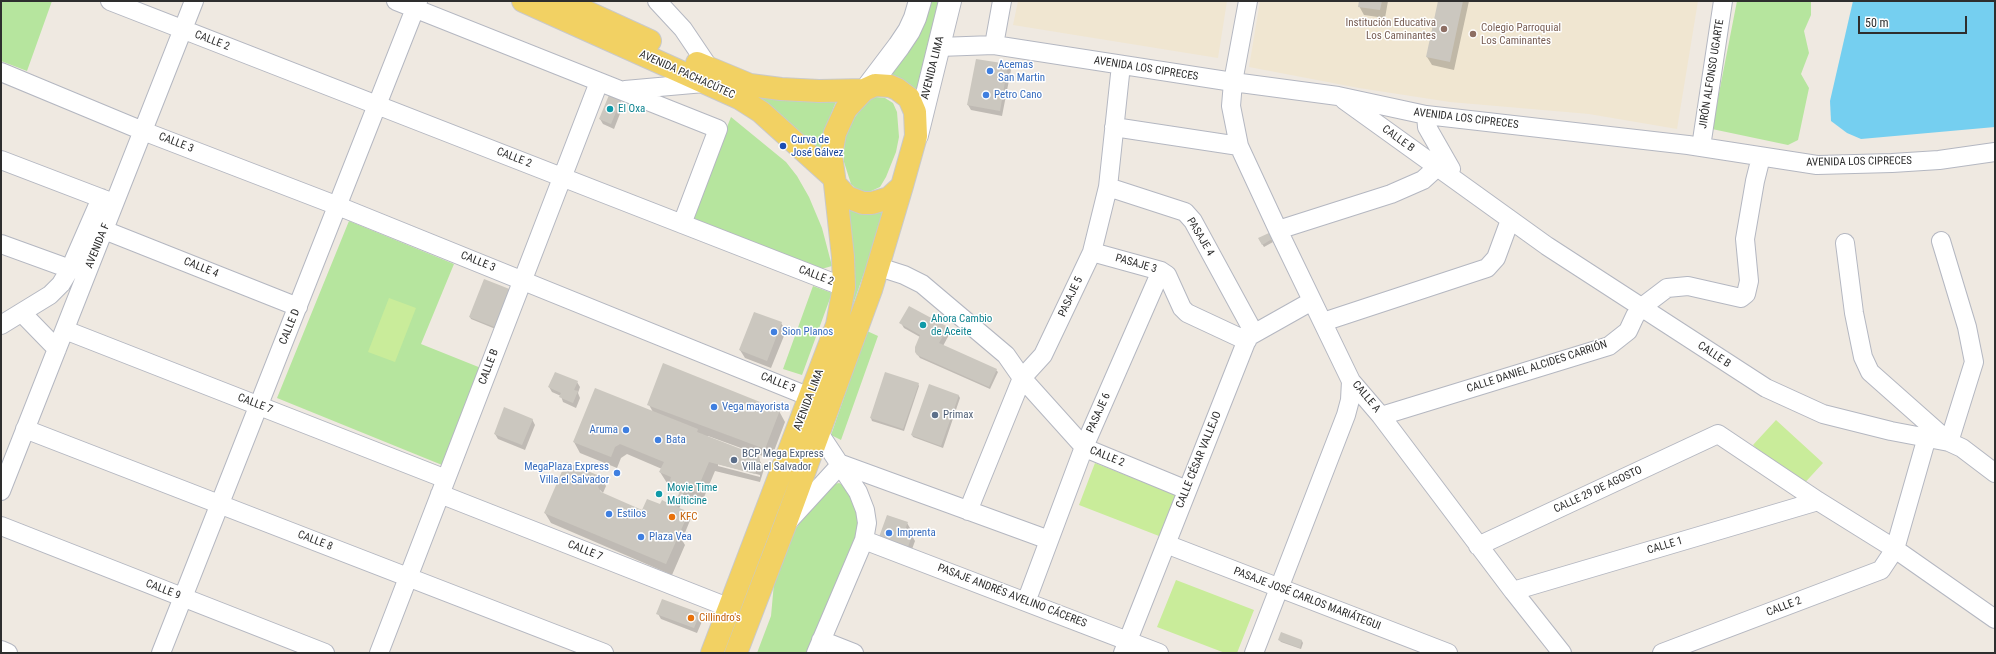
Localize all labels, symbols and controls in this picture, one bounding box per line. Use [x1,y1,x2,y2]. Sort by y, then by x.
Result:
scale bar [1860,8,1969,34]
place label: Institución Educativa Los Caminantes [1345,16,1436,42]
text: 50 m [1865,16,1889,30]
street label: JIRÓN ALFONSO UGARTE [1697,18,1727,130]
place label: Colegio Parroquial Los Caminantes [1481,21,1561,47]
marker: Institución Educativa Los Caminantes [1439,24,1449,34]
street label: CALLE 2 [193,28,231,54]
marker: Colegio Parroquial Los Caminantes [1468,29,1478,39]
street label: AVENIDA LIMA [919,35,947,101]
street label: AVENIDA PACHACÚTEC [637,48,737,102]
street label: AVENIDA LOS CIPRECES [1093,54,1199,84]
place label: Acemas San Martin [998,58,1045,84]
marker: Acemas San Martin [985,66,995,76]
place label: Petro Cano [994,88,1042,102]
marker: Petro Cano [981,90,991,100]
place label: El Oxa [618,102,645,116]
marker: El Oxa [605,104,615,114]
street label: AVENIDA LOS CIPRECES [1413,106,1519,132]
street label: CALLE B [1379,123,1417,155]
street label: CALLE 3 [157,130,195,156]
place label: Curva de José Gálvez [791,133,843,159]
marker: Curva de José Gálvez [778,141,788,151]
street label: CALLE 2 [495,145,533,171]
street label: AVENIDA LOS CIPRECES [1806,154,1912,170]
street label: PASAJE 4 [1183,215,1217,259]
street label: AVENIDA F [83,222,113,270]
street label: CALLE 3 [459,249,497,275]
street label: PASAJE 3 [1114,252,1158,276]
street label: CALLE 4 [182,255,220,281]
street label: CALLE 2 [797,263,835,289]
street label: PASAJE 5 [1056,275,1086,319]
street label: CALLE D [277,307,303,347]
place label: Ahora Cambio de Aceite [931,312,992,338]
marker: Ahora Cambio de Aceite [918,320,928,330]
place label: Sion Planos [782,325,833,339]
marker: Sion Planos [769,327,779,337]
street label: CALLE DANIEL ALCIDES CARRIÓN [1465,338,1609,396]
street label: CALLE B [1695,339,1733,371]
street label: CALLE B [476,347,502,387]
street label: AVENIDA LIMA [791,367,827,433]
street label: CALLE 3 [759,370,797,396]
street label: CALLE A [1349,378,1383,416]
street label: CALLE 7 [236,391,274,417]
street label: PASAJE 6 [1084,391,1114,435]
place label: Vega mayorista [722,400,789,414]
marker: Vega mayorista [709,402,719,412]
place label: Primax [943,408,973,422]
marker: Primax [930,410,940,420]
street label: CALLE CÉSAR VALLEJO [1174,410,1224,510]
place label: Aruma [589,423,618,437]
marker: Aruma [621,425,631,435]
place label: Bata [666,433,686,447]
marker: Bata [653,435,663,445]
street label: CALLE 2 [1088,444,1126,470]
place label: BCP Mega Express Villa el Salvador [742,447,824,473]
marker: BCP Mega Express Villa el Salvador [729,455,739,465]
place label: MegaPlaza Express Villa el Salvador [524,460,609,486]
street label: CALLE 29 DE AGOSTO [1552,464,1644,516]
marker: MegaPlaza Express Villa el Salvador [612,468,622,478]
place label: Movie Time Multicine [667,481,717,507]
marker: Movie Time Multicine [654,489,664,499]
place label: Estilos [617,507,646,521]
marker: Estilos [604,509,614,519]
place label: KFC [680,510,698,524]
marker: KFC [667,512,677,522]
place label: Imprenta [897,526,936,540]
street label: CALLE 8 [296,528,334,554]
marker: Imprenta [884,528,894,538]
place label: Plaza Vea [649,530,692,544]
marker: Plaza Vea [636,532,646,542]
street label: CALLE 1 [1646,535,1684,557]
street label: CALLE 7 [566,538,604,564]
street label: PASAJE ANDRÉS AVELINO CÁCERES [936,561,1088,631]
street label: PASAJE JOSÉ CARLOS MARIÁTEGUI [1232,565,1382,633]
street label: CALLE 9 [144,577,182,603]
street label: CALLE 2 [1765,594,1803,620]
place label: Cillindro's [699,611,741,625]
marker: Cillindro's [686,613,696,623]

